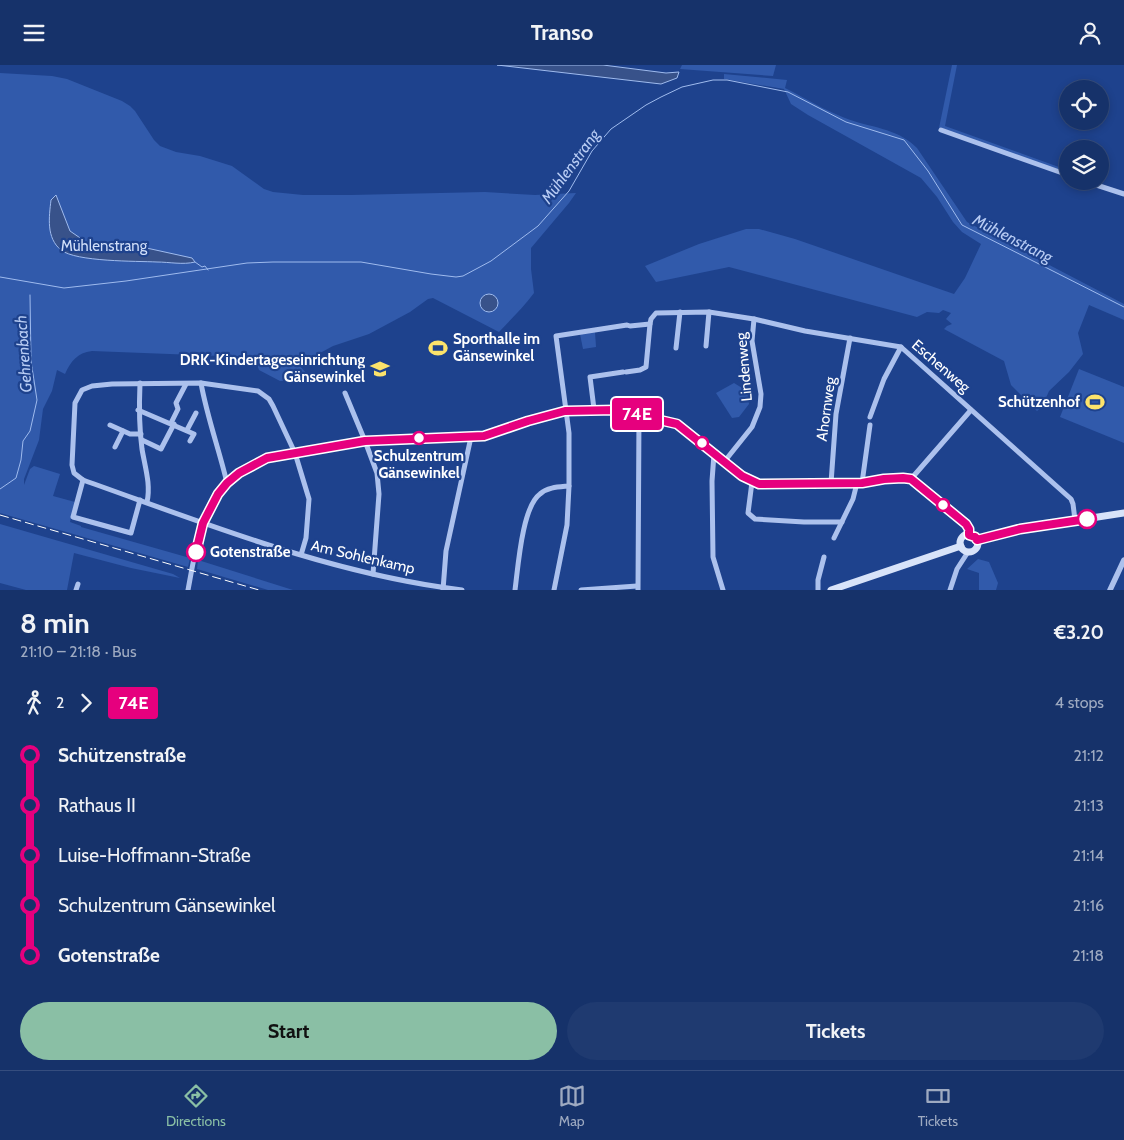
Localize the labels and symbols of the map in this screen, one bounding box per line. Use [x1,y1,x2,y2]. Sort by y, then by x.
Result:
water label: Mühlenstrang [537,125,604,208]
water label: Mühlenstrang [969,210,1057,267]
park label: Mühlenstrang [61,237,148,255]
water label: Gehrenbach [11,315,36,393]
place label: Sporthalle im Gänsewinkel [453,330,540,365]
street label: Lindenweg [732,331,756,402]
street label: Eschenweg [908,336,974,397]
sports icon: Sporthalle im Gänsewinkel [427,337,449,359]
place label: DRK-Kindertageseinrichtung Gänsewinkel [180,351,365,386]
school or university icon: DRK-Kindertageseinrichtung Gänsewinkel [369,358,391,380]
street label: Ahornweg [813,375,839,442]
sports icon: Schützenhof [1084,391,1106,413]
place label: Schützenhof [998,393,1080,411]
line badge: 74E [608,398,666,430]
marker: Schulzentrum Gänsewinkel [412,431,426,445]
unlabelled marker [695,436,709,450]
place label: Schulzentrum Gänsewinkel [374,447,464,482]
unlabelled marker [936,498,950,512]
unlabelled marker [1077,509,1097,529]
street label: Am Sohlenkamp [309,536,417,578]
marker: Gotenstraße [186,542,206,562]
place label: Gotenstraße [210,543,291,561]

